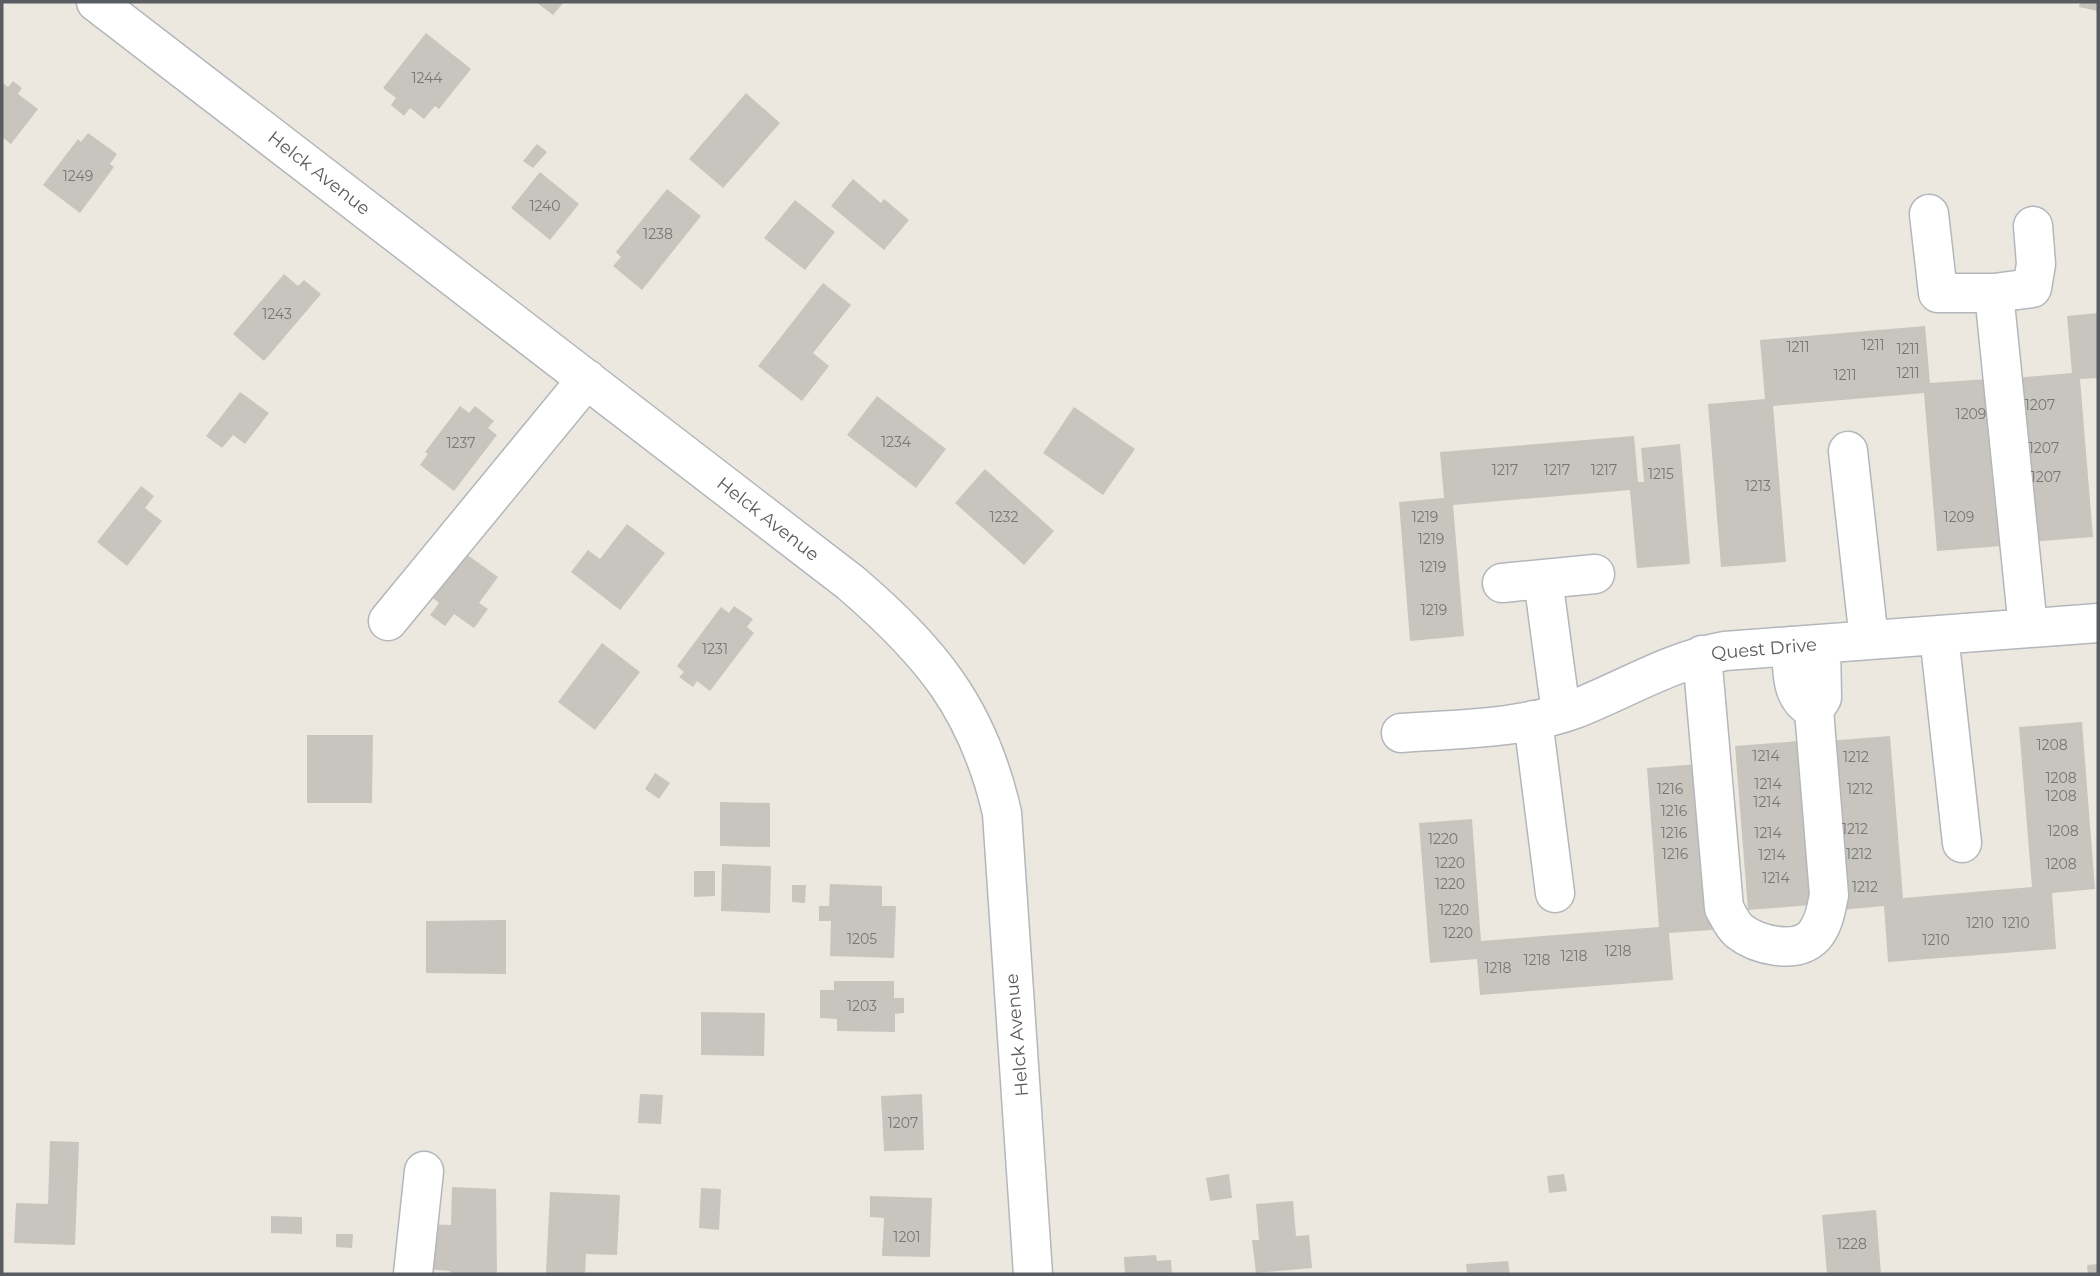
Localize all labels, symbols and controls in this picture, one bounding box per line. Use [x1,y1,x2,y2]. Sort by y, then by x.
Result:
house number: 1244 [411,69,443,87]
street label: Helck Avenue [263,126,375,220]
house number: 1249 [63,167,93,185]
house number: 1240 [529,197,561,215]
house number: 1238 [643,225,673,243]
house number: 1243 [262,305,292,323]
house number: 1211 [1861,336,1885,354]
house number: 1211 [1786,338,1810,356]
house number: 1211 [1896,340,1920,358]
house number: 1211 [1896,364,1920,382]
house number: 1211 [1833,366,1857,384]
house number: 1207 [2025,396,2055,414]
house number: 1209 [1956,405,1986,423]
house number: 1234 [881,433,912,451]
house number: 1237 [447,434,475,452]
house number: 1207 [2029,439,2059,457]
house number: 1217 [1492,461,1518,479]
house number: 1217 [1544,461,1570,479]
house number: 1217 [1591,461,1617,479]
house number: 1215 [1648,465,1674,483]
house number: 1207 [2031,468,2061,486]
street label: Helck Avenue [712,472,824,566]
house number: 1213 [1745,477,1771,495]
house number: 1232 [990,508,1018,526]
house number: 1219 [1412,508,1438,526]
house number: 1209 [1944,508,1974,526]
house number: 1219 [1418,530,1444,548]
house number: 1219 [1420,558,1446,576]
house number: 1219 [1421,601,1447,619]
street label: Quest Drive [1710,633,1818,665]
house number: 1231 [702,640,728,658]
house number: 1208 [2036,736,2068,754]
house number: 1214 [1752,747,1780,765]
house number: 1212 [1843,748,1869,766]
house number: 1208 [2045,769,2077,787]
house number: 1214 [1754,775,1782,793]
house number: 1216 [1657,780,1684,798]
house number: 1212 [1847,780,1873,798]
house number: 1208 [2045,787,2077,805]
house number: 1214 [1753,793,1781,811]
house number: 1216 [1661,802,1688,820]
house number: 1212 [1842,820,1868,838]
house number: 1208 [2047,822,2079,840]
house number: 1216 [1661,824,1688,842]
house number: 1214 [1754,824,1782,842]
house number: 1220 [1428,830,1458,848]
house number: 1216 [1662,845,1689,863]
house number: 1212 [1846,845,1872,863]
house number: 1214 [1758,846,1786,864]
house number: 1220 [1435,854,1465,872]
house number: 1208 [2045,855,2077,873]
house number: 1214 [1762,869,1790,887]
house number: 1220 [1435,875,1465,893]
house number: 1212 [1852,878,1878,896]
house number: 1220 [1439,901,1469,919]
house number: 1210 [1966,914,1994,932]
house number: 1210 [2002,914,2030,932]
house number: 1220 [1443,924,1473,942]
house number: 1205 [847,930,877,948]
house number: 1210 [1922,931,1950,949]
house number: 1218 [1605,942,1632,960]
house number: 1218 [1561,947,1588,965]
house number: 1218 [1524,951,1551,969]
house number: 1218 [1485,959,1512,977]
street label: Helck Avenue [1001,972,1033,1098]
house number: 1203 [847,997,877,1015]
house number: 1207 [888,1114,918,1132]
house number: 1201 [893,1228,921,1246]
house number: 1228 [1837,1235,1867,1253]

